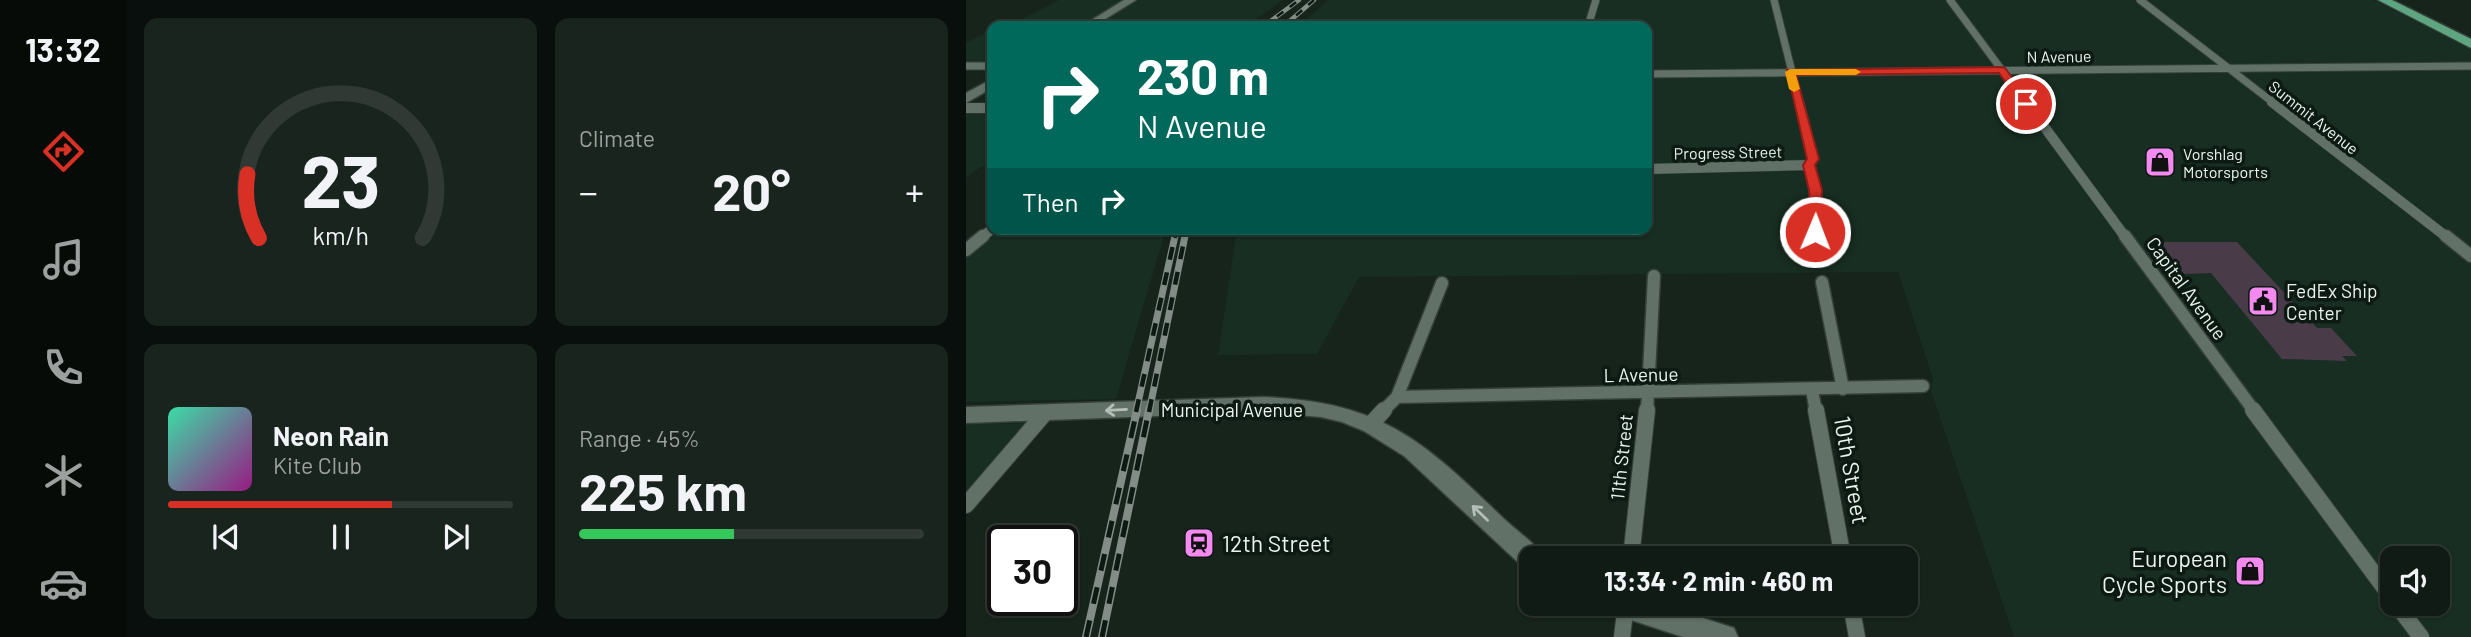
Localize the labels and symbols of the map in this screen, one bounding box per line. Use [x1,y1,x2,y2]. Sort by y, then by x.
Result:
street label: N Avenue [2026,46,2092,66]
pin [1996,74,2056,134]
street label: Summit Avenue [2265,76,2363,158]
street label: Progress Street [1674,142,1782,162]
place label: Vorshlag Motorsports [2183,144,2268,181]
shop icon: Vorshlag Motorsports [2143,145,2177,179]
position arrow [1778,195,1852,269]
street label: Capital Avenue [2142,232,2232,344]
place label: FedEx Ship Center [2286,279,2378,324]
public building icon: FedEx Ship Center [2246,284,2280,318]
street label: L Avenue [1603,362,1679,386]
street label: Municipal Avenue [1161,398,1303,421]
one-way arrow [1105,404,1128,417]
street label: 11th Street [1605,413,1637,501]
street label: 10th Street [1829,414,1875,526]
one-way arrow [1472,505,1489,522]
speed limit sign: 30 [987,525,1078,616]
station icon: 12th Street [1182,526,1216,560]
place label: 12th Street [1222,529,1331,557]
place label: European Cycle Sports [2102,544,2227,598]
shop icon: European Cycle Sports [2233,554,2267,588]

